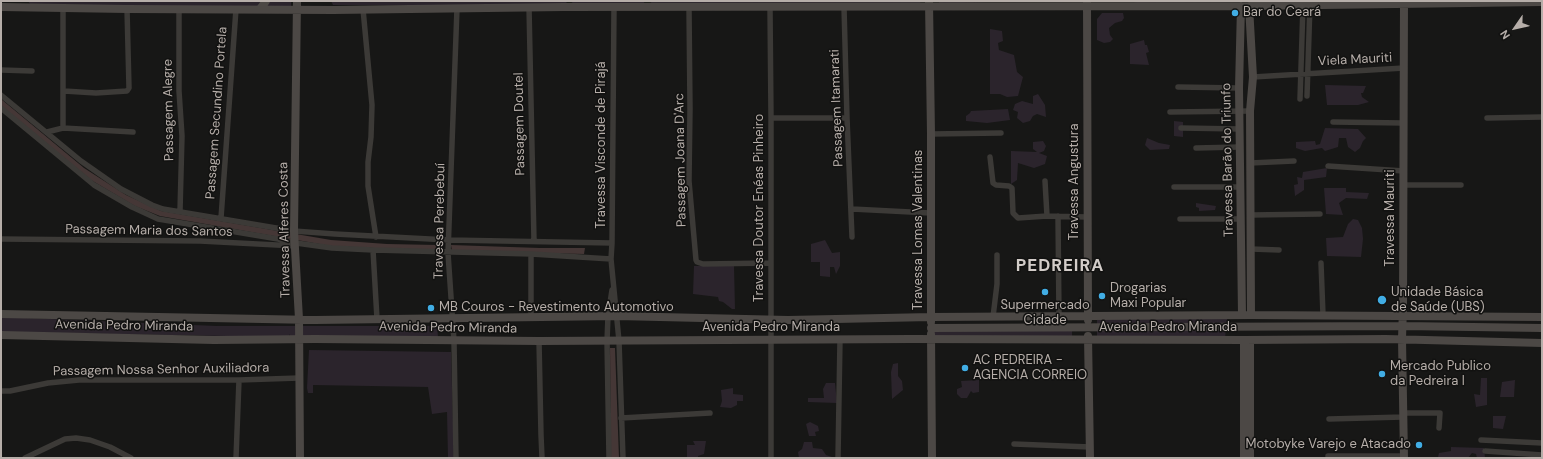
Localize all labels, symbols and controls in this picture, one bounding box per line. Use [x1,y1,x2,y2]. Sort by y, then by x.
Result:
place label: Bar do Ceará [1243,5,1321,21]
marker: Bar do Ceará [1230,8,1240,18]
north arrow [1495,8,1535,48]
street label: Passagem Secundino Portela [203,26,231,200]
text: N [1497,27,1513,42]
street label: Passagem Itamarati [827,49,847,167]
street label: Viela Mauriti [1318,50,1392,70]
street label: Passagem Alegre [160,59,178,161]
street label: Travessa Visconde de Pirajá [594,61,610,229]
street label: Passagem Doutel [511,72,529,176]
street label: Travessa Barão do Triunfo [1219,83,1237,237]
street label: Passagem Joana D'Arc [672,93,690,227]
street label: Travessa Doutor Enéas Pinheiro [752,114,768,302]
street label: Travessa Angustura [1067,123,1083,241]
street label: Travessa Lomas Valentinas [911,150,927,310]
street label: Travessa Alferes Costa [276,162,294,298]
street label: Travessa Perebebuí [431,163,449,279]
street label: Travessa Mauriti [1383,169,1399,267]
street label: Passagem Maria dos Santos [65,222,233,240]
district label: PEDREIRA [1016,257,1104,277]
place label: Drogarias Maxi Popular [1110,281,1186,312]
place label: Unidade Básica de Saúde (UBS) [1391,285,1485,316]
marker: Supermercado Cidade [1040,287,1050,297]
marker: Drogarias Maxi Popular [1097,291,1107,301]
marker: Unidade Básica de Saúde (UBS) [1376,294,1388,306]
place label: Supermercado Cidade [1000,298,1090,329]
place label: MB Couros - Revestimento Automotivo [439,300,674,316]
marker: MB Couros - Revestimento Automotivo [426,303,436,313]
street label: Avenida Pedro Miranda [55,317,193,335]
street label: Avenida Pedro Miranda [379,319,517,337]
street label: Avenida Pedro Miranda [702,320,840,336]
street label: Avenida Pedro Miranda [1099,320,1237,336]
place label: AC PEDREIRA - AGENCIA CORREIO [973,353,1087,384]
place label: Mercado Publico da Pedreira I [1390,359,1491,390]
street label: Passagem Nossa Senhor Auxiliadora [53,360,269,380]
marker: AC PEDREIRA - AGENCIA CORREIO [960,363,970,373]
marker: Mercado Publico da Pedreira I [1377,369,1387,379]
place label: Motobyke Varejo e Atacado [1245,437,1411,453]
marker: Motobyke Varejo e Atacado [1414,440,1424,450]

